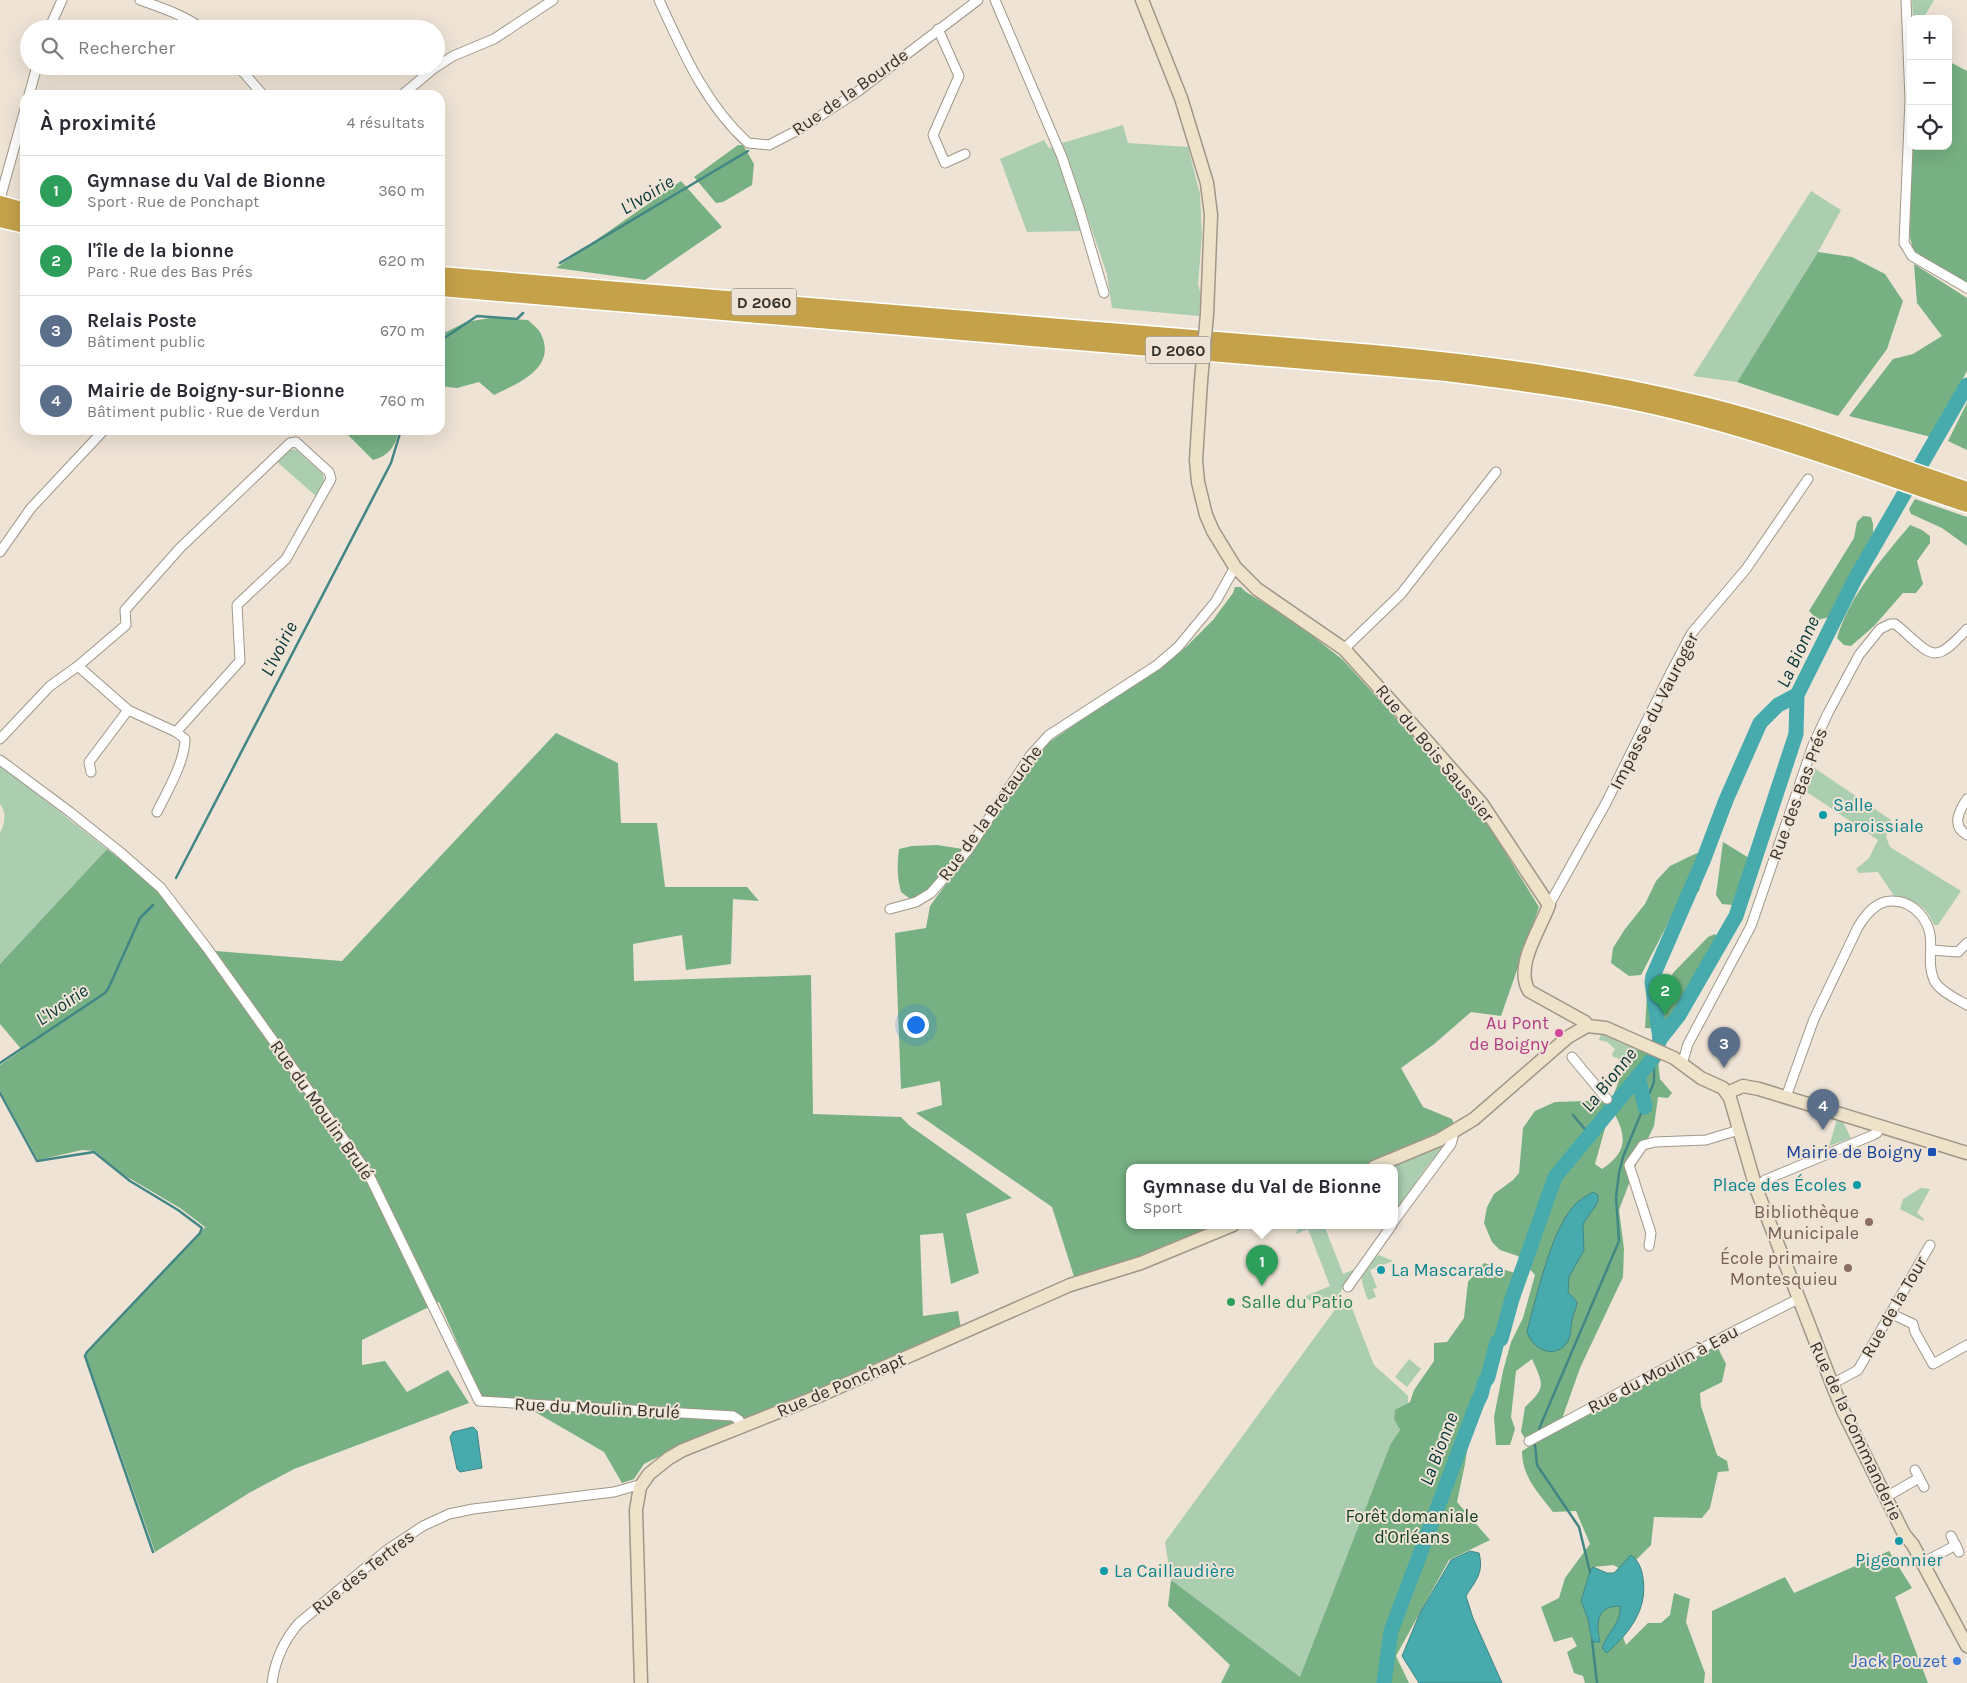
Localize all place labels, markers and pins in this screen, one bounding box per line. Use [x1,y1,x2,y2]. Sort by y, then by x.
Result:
place label: Salle paroissiale [1833,794,1924,837]
marker: Salle paroissiale [1817,809,1829,821]
pin: 2 [1649,974,1681,1015]
place label: Au Pont de Boigny [1469,1012,1550,1055]
marker: Au Pont de Boigny [1553,1027,1565,1039]
pin: 3 [1708,1027,1740,1068]
pin: 4 [1807,1089,1839,1130]
place label: Mairie de Boigny [1786,1141,1923,1163]
marker: Mairie de Boigny [1926,1146,1938,1158]
place label: Place des Écoles [1713,1173,1847,1196]
marker: Place des Écoles [1851,1179,1863,1191]
place label: Bibliothèque Municipale [1754,1201,1859,1244]
marker: Bibliothèque Municipale [1863,1216,1875,1228]
pin: 1 [1246,1245,1278,1286]
place label: École primaire Montesquieu [1720,1246,1838,1290]
place label: La Mascarade [1391,1259,1504,1281]
marker: École primaire Montesquieu [1842,1262,1854,1274]
marker: La Mascarade [1375,1264,1387,1276]
place label: Salle du Patio [1241,1291,1353,1313]
marker: Salle du Patio [1225,1296,1237,1308]
marker: Pigeonnier [1893,1535,1905,1547]
place label: Pigeonnier [1855,1549,1943,1571]
place label: La Caillaudière [1114,1560,1235,1582]
marker: La Caillaudière [1098,1565,1110,1577]
place label: Jack Pouzet [1851,1650,1947,1672]
marker: Jack Pouzet [1951,1655,1963,1667]

